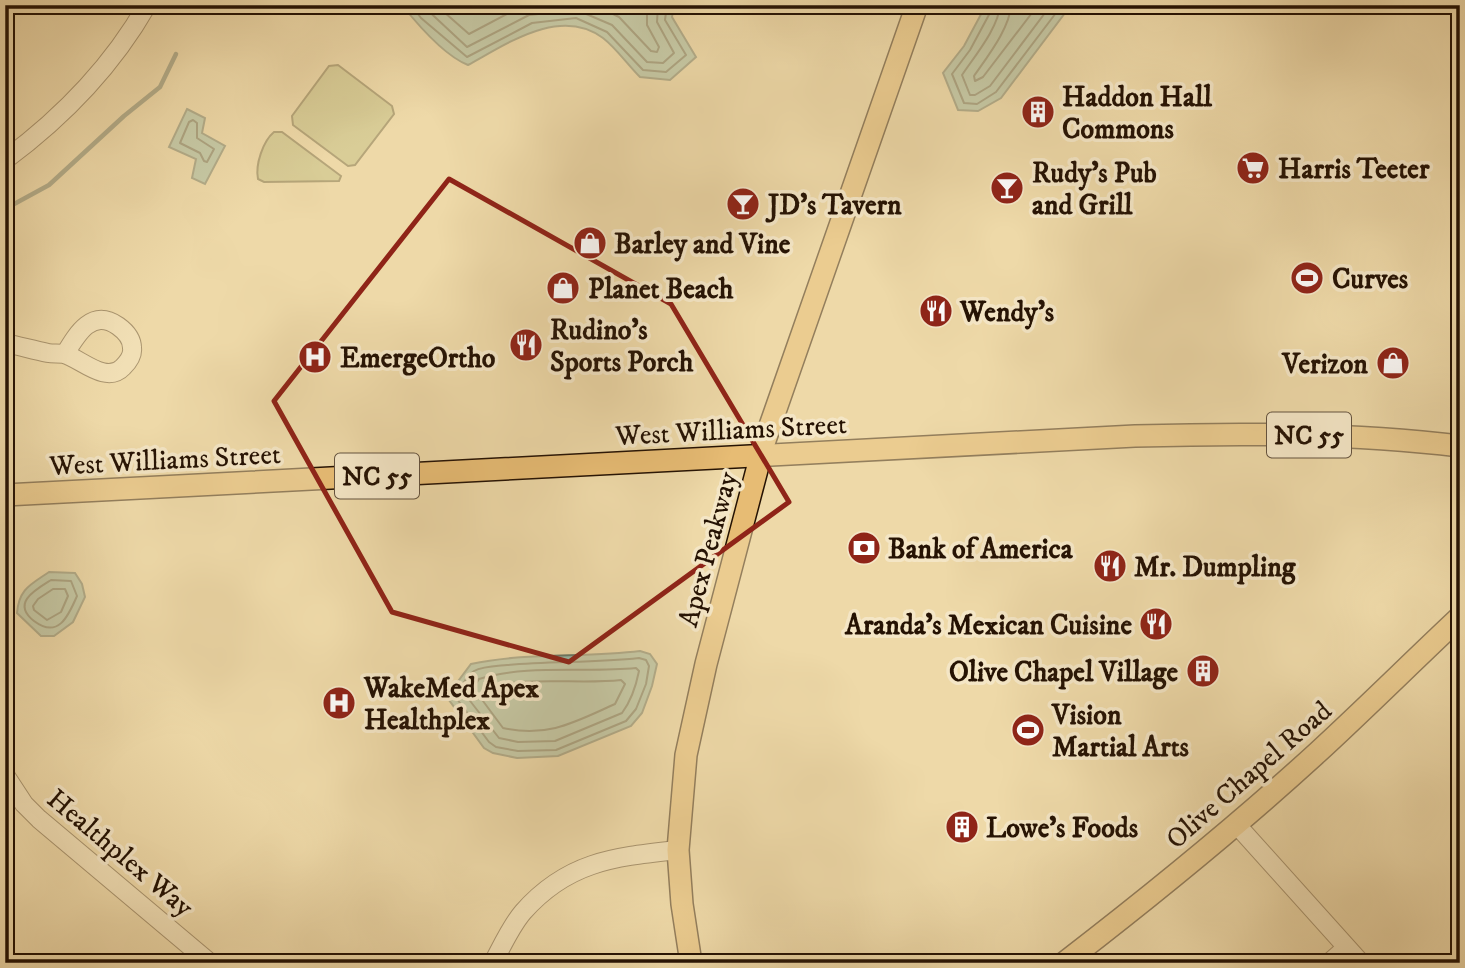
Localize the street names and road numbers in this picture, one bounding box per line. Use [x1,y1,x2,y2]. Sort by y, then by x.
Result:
street label: West Williams Street [614,407,848,454]
road number: NC 55 [1267,412,1351,458]
street label: West Williams Street [48,437,282,484]
road number: NC 55 [335,454,419,498]
street label: Apex Peakway [671,467,746,631]
street label: Olive Chapel Road [1159,694,1339,857]
street label: Healthplex Way [39,782,201,925]

